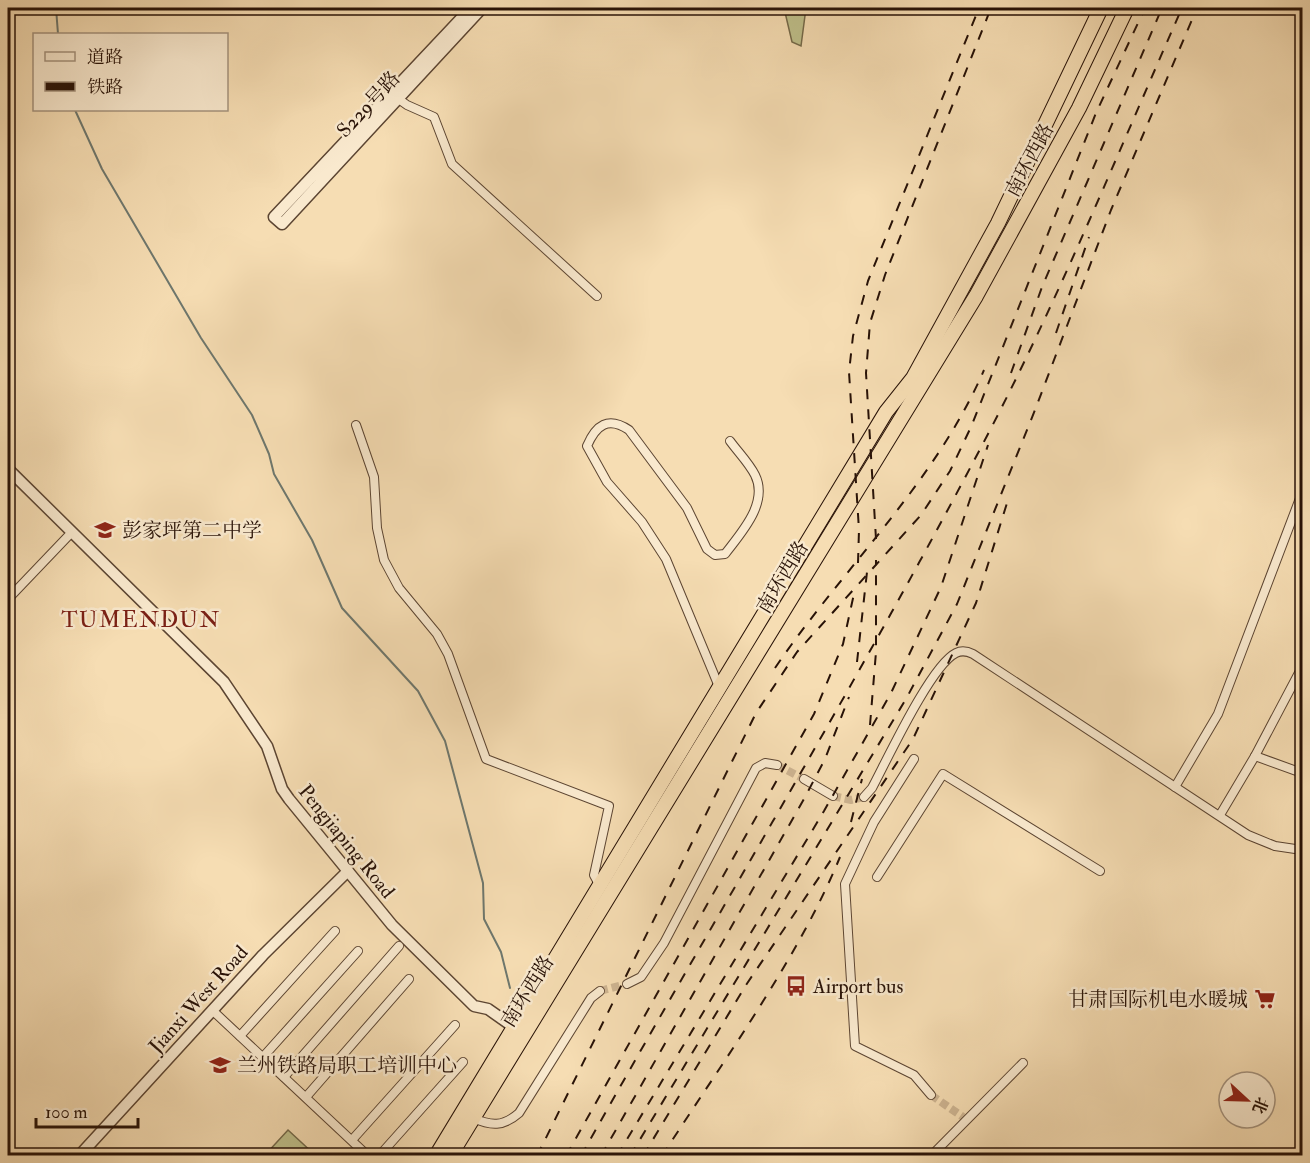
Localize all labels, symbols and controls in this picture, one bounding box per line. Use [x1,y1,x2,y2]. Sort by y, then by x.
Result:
legend [33,33,228,111]
text: 道路 [87,46,123,69]
street label: S229号路 [331,66,405,143]
text: 铁路 [87,76,123,99]
street label: 南环西路 [1000,119,1059,201]
school or university icon: 彭家坪第二中学 [93,518,117,542]
place label: 彭家坪第二中学 [122,518,262,543]
street label: 南环西路 [751,537,814,618]
district label: TUMENDUN [61,606,221,634]
street label: Pengjiaping Road [292,779,400,904]
street label: Jianxi West Road [143,940,253,1059]
street label: 南环西路 [496,951,559,1032]
bus stop icon: Airport bus [784,974,808,998]
place label: Airport bus [812,974,903,1000]
place label: 甘肃国际机电水暖城 [1068,987,1248,1012]
supermarket icon: 甘肃国际机电水暖城 [1253,987,1277,1011]
school or university icon: 兰州铁路局职工培训中心 [208,1053,232,1077]
place label: 兰州铁路局职工培训中心 [237,1053,457,1078]
north arrow [1217,1070,1277,1130]
scale bar [36,1091,138,1129]
text: 北 [1248,1094,1272,1116]
text: 100 m [45,1101,88,1124]

